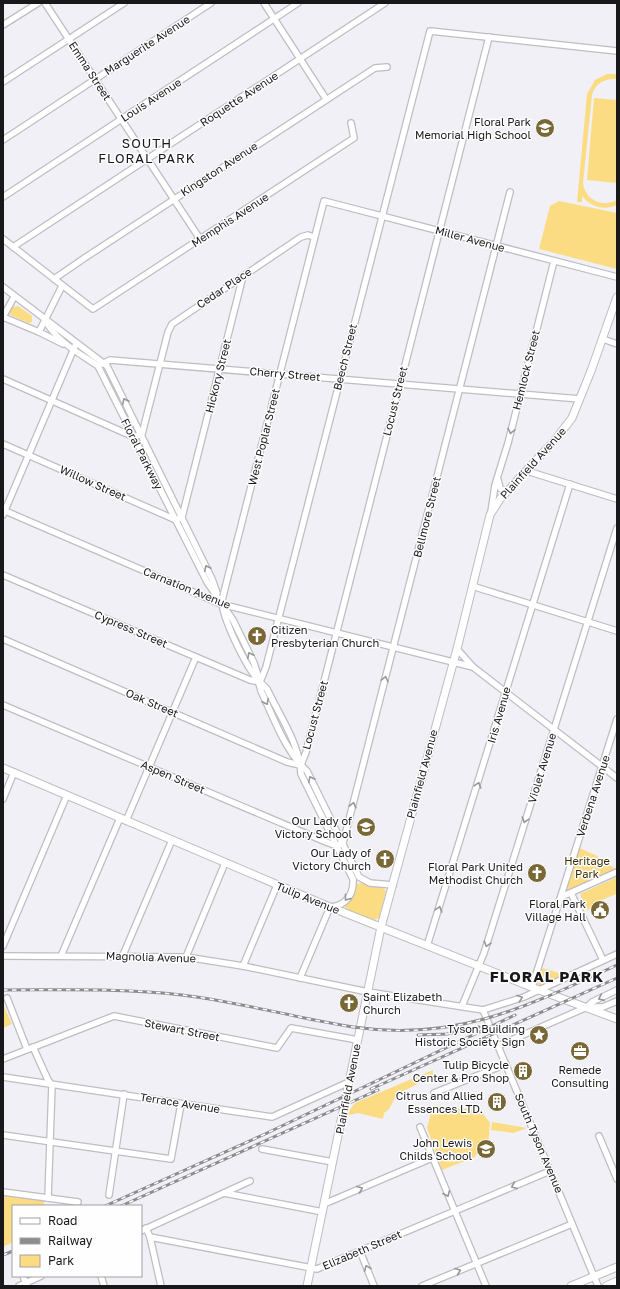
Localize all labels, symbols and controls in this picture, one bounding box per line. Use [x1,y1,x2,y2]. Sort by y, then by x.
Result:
street label: Marguerite Avenue [102,12,192,77]
street label: Emma Street [67,39,114,103]
street label: Roquette Avenue [197,69,280,129]
street label: Louis Avenue [118,75,184,124]
place label: Floral Park Memorial High School [415,115,531,141]
school or university icon: Floral Park Memorial High School [534,117,556,139]
district label: SOUTH FLORAL PARK [98,135,196,166]
street label: Kingston Avenue [178,139,260,198]
street label: Memphis Avenue [189,190,271,249]
street label: Miller Avenue [434,223,506,254]
street label: Cedar Place [194,265,254,311]
street label: Beech Street [330,322,359,392]
street label: Hemlock Street [509,329,542,411]
street label: Hickory Street [202,337,233,414]
street label: Cherry Street [249,364,321,383]
street label: Locust Street [380,365,409,437]
street label: West Poplar Street [245,387,282,487]
one-way arrow [122,398,130,405]
street label: Floral Parkway [119,416,166,491]
street label: Plainfield Avenue [497,424,568,501]
one-way arrow [507,427,516,434]
street label: Willow Street [58,462,128,503]
street label: Bellmore Street [410,475,443,559]
street label: Carnation Avenue [142,564,233,611]
one-way arrow [204,565,212,572]
street label: Cypress Street [93,607,170,650]
place label: Citizen Presbyterian Church [271,623,379,649]
church icon: Citizen Presbyterian Church [246,625,268,647]
one-way arrow [247,651,254,659]
one-way arrow [381,676,389,682]
street label: Locust Street [299,679,330,751]
street label: Iris Avenue [484,685,513,745]
street label: Oak Street [124,686,180,719]
one-way arrow [261,698,269,706]
street label: Plainfield Avenue [403,728,440,820]
street label: Violet Avenue [525,731,558,805]
street label: Verbena Avenue [573,753,612,838]
street label: Aspen Street [139,757,207,796]
one-way arrow [308,776,316,783]
one-way arrow [473,782,482,789]
one-way arrow [348,802,357,809]
place label: Our Lady of Victory School [275,814,352,840]
school or university icon: Our Lady of Victory School [355,816,377,838]
one-way arrow [521,816,530,823]
place label: Our Lady of Victory Church [292,846,371,872]
church icon: Our Lady of Victory Church [374,848,396,870]
park label: Heritage Park [564,854,610,880]
place label: Floral Park United Methodist Church [428,860,523,886]
church icon: Floral Park United Methodist Church [526,862,548,884]
street label: Tulip Avenue [275,879,342,916]
one-way arrow [345,893,352,900]
place label: Floral Park Village Hall [525,897,586,923]
public building icon: Floral Park Village Hall [589,899,611,921]
one-way arrow [434,906,443,913]
one-way arrow [483,940,492,947]
street label: Magnolia Avenue [106,948,196,965]
district label: FLORAL PARK [490,967,604,985]
place label: Saint Elizabeth Church [363,990,442,1016]
church icon: Saint Elizabeth Church [338,992,360,1014]
one-way arrow [598,993,606,1001]
one-way arrow [517,994,524,1002]
street label: Stewart Street [143,1016,221,1043]
place label: Tyson Building Historic Society Sign [415,1022,525,1048]
place icon: Tyson Building Historic Society Sign [528,1024,550,1046]
office icon: Remede Consulting [569,1040,591,1062]
street label: Plainfield Avenue [332,1043,363,1135]
place label: Tulip Bicycle Center & Pro Shop [413,1058,509,1084]
building icon: Tulip Bicycle Center & Pro Shop [512,1060,534,1082]
place label: Remede Consulting [551,1063,609,1089]
place label: Citrus and Allied Essences LTD. [396,1089,483,1115]
street label: Terrace Avenue [139,1090,221,1115]
building icon: Citrus and Allied Essences LTD. [486,1091,508,1113]
street label: South Tyson Avenue [513,1091,566,1195]
place label: John Lewis Childs School [400,1136,472,1162]
school or university icon: John Lewis Childs School [475,1138,497,1160]
one-way arrow [511,1181,518,1189]
one-way arrow [357,1185,364,1193]
one-way arrow [443,1190,451,1197]
legend [12,1205,142,1277]
text: Road [48,1213,77,1228]
street label: Elizabeth Street [320,1227,403,1272]
text: Railway [48,1233,93,1248]
text: Park [48,1253,74,1268]
one-way arrow [364,1265,372,1273]
one-way arrow [454,1268,462,1276]

